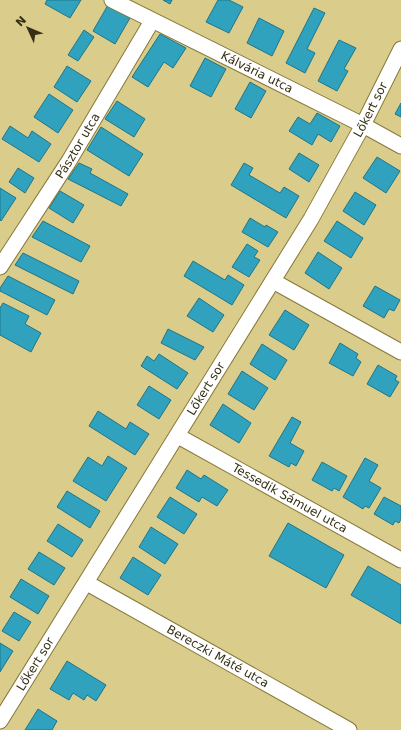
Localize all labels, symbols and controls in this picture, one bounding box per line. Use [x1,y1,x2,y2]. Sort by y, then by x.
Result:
north arrow [8,8,48,48]
text: N [13,14,29,29]
street label: Kálvária utca [219,48,295,96]
street label: Lőkert sor [351,80,390,140]
street label: Pásztor utca [53,111,103,181]
street label: Lőkert sor [184,359,228,418]
street label: Tessedik Sámuel utca [229,460,350,536]
street label: Bereczki Máté utca [164,622,271,691]
street label: Lőkert sor [14,635,57,693]

